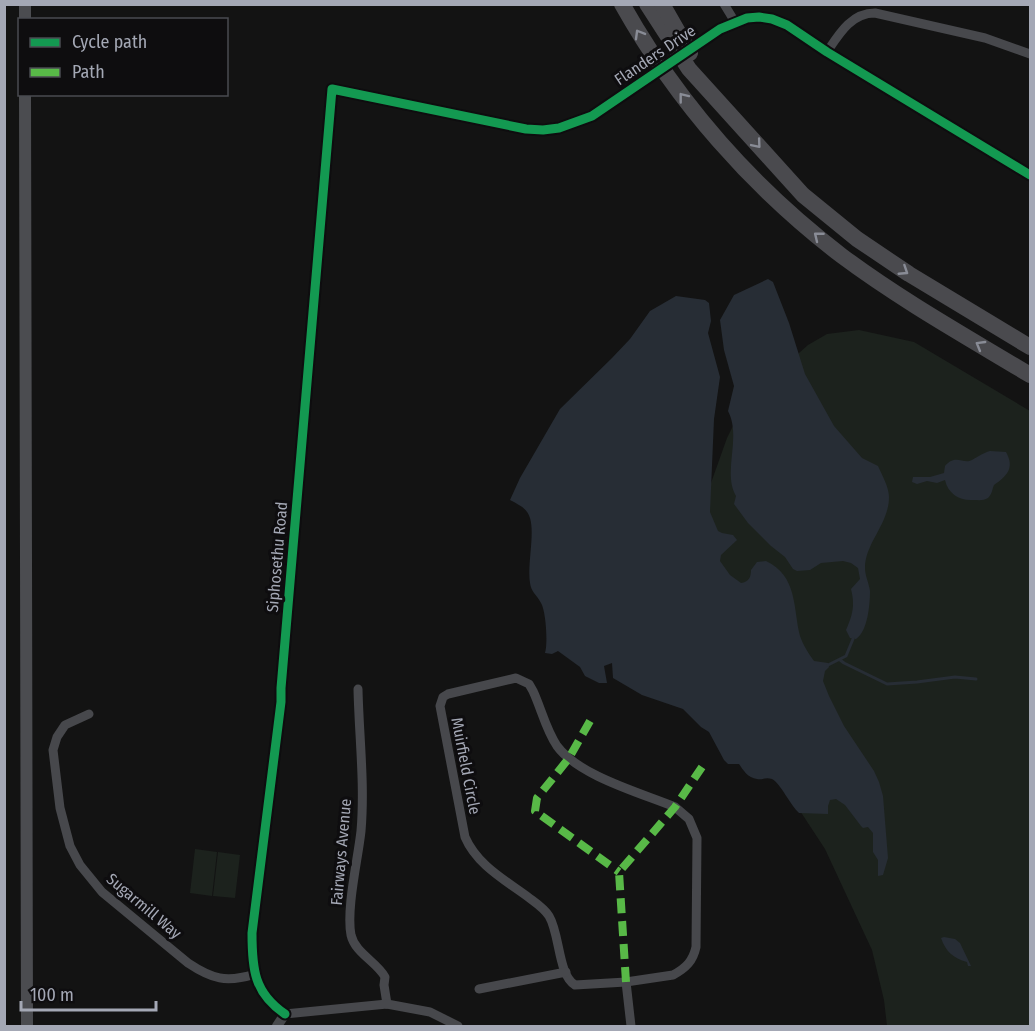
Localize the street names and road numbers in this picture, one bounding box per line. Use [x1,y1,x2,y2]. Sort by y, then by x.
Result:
street label: Flanders Drive [611,21,699,89]
street label: Siphosethu Road [263,501,291,613]
street label: Muirfield Circle [447,716,485,816]
street label: Fairways Avenue [327,798,355,906]
street label: Sugarmill Way [103,869,186,943]

